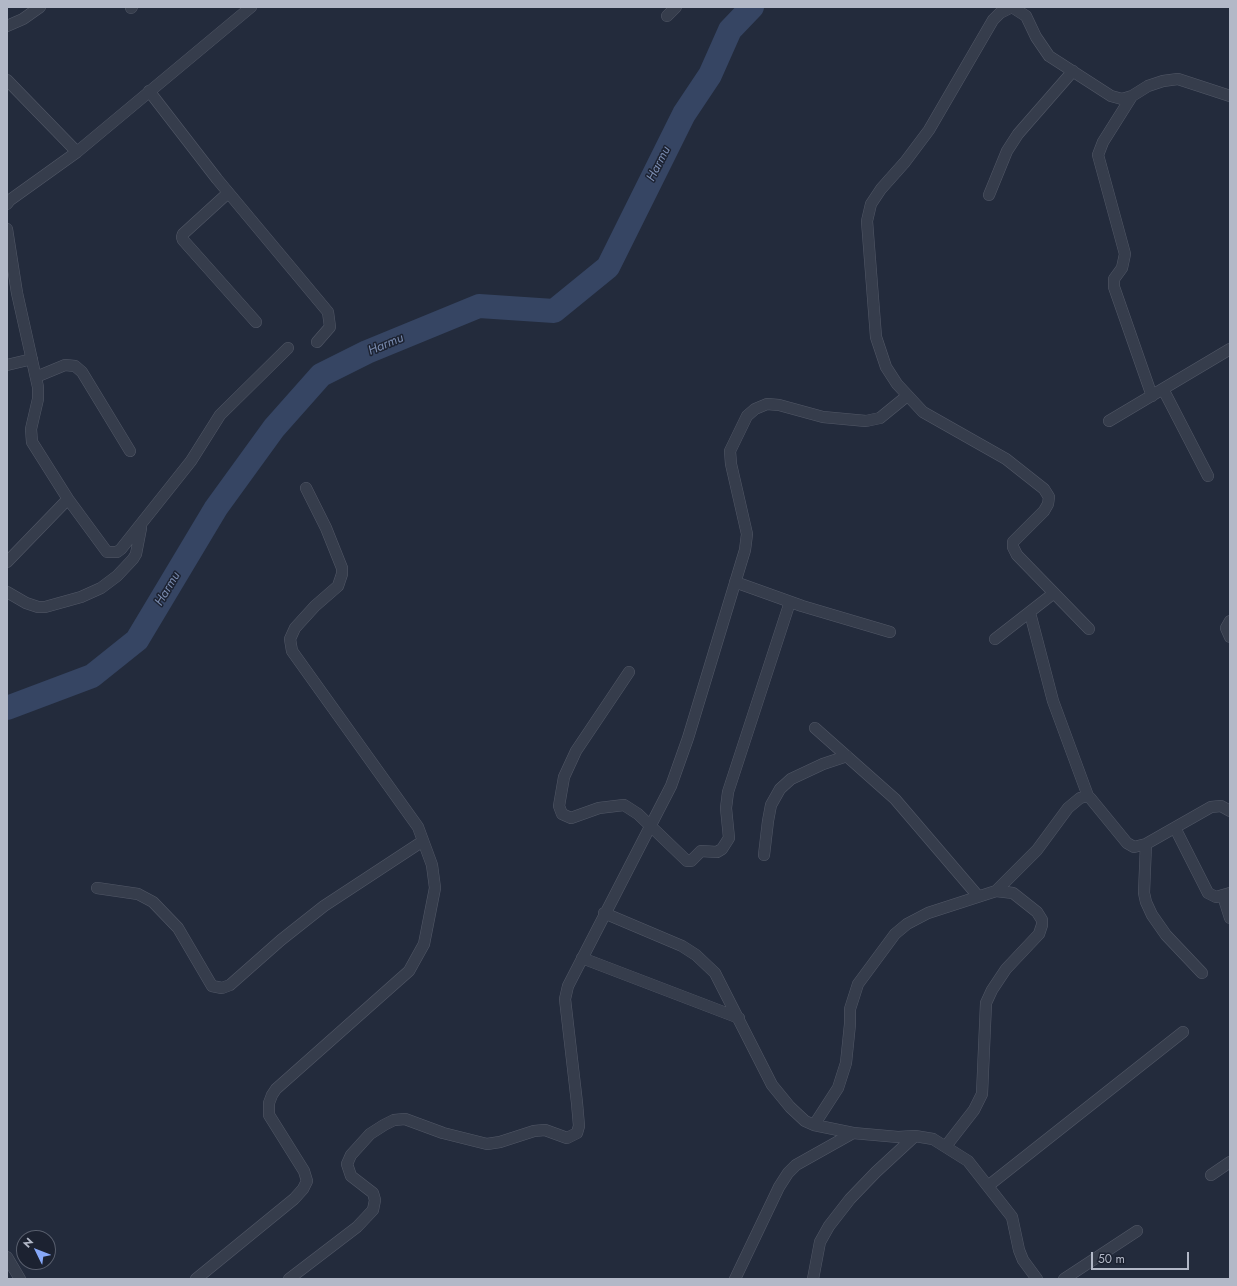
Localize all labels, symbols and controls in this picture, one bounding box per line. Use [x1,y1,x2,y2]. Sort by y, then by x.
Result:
water label: Harmu [644,144,674,184]
water label: Harmu [366,331,406,359]
water label: Harmu [152,569,184,609]
north arrow [16,1230,56,1270]
text: N [19,1234,37,1251]
scale bar [1093,1244,1191,1270]
text: 50 m [1098,1250,1125,1268]

